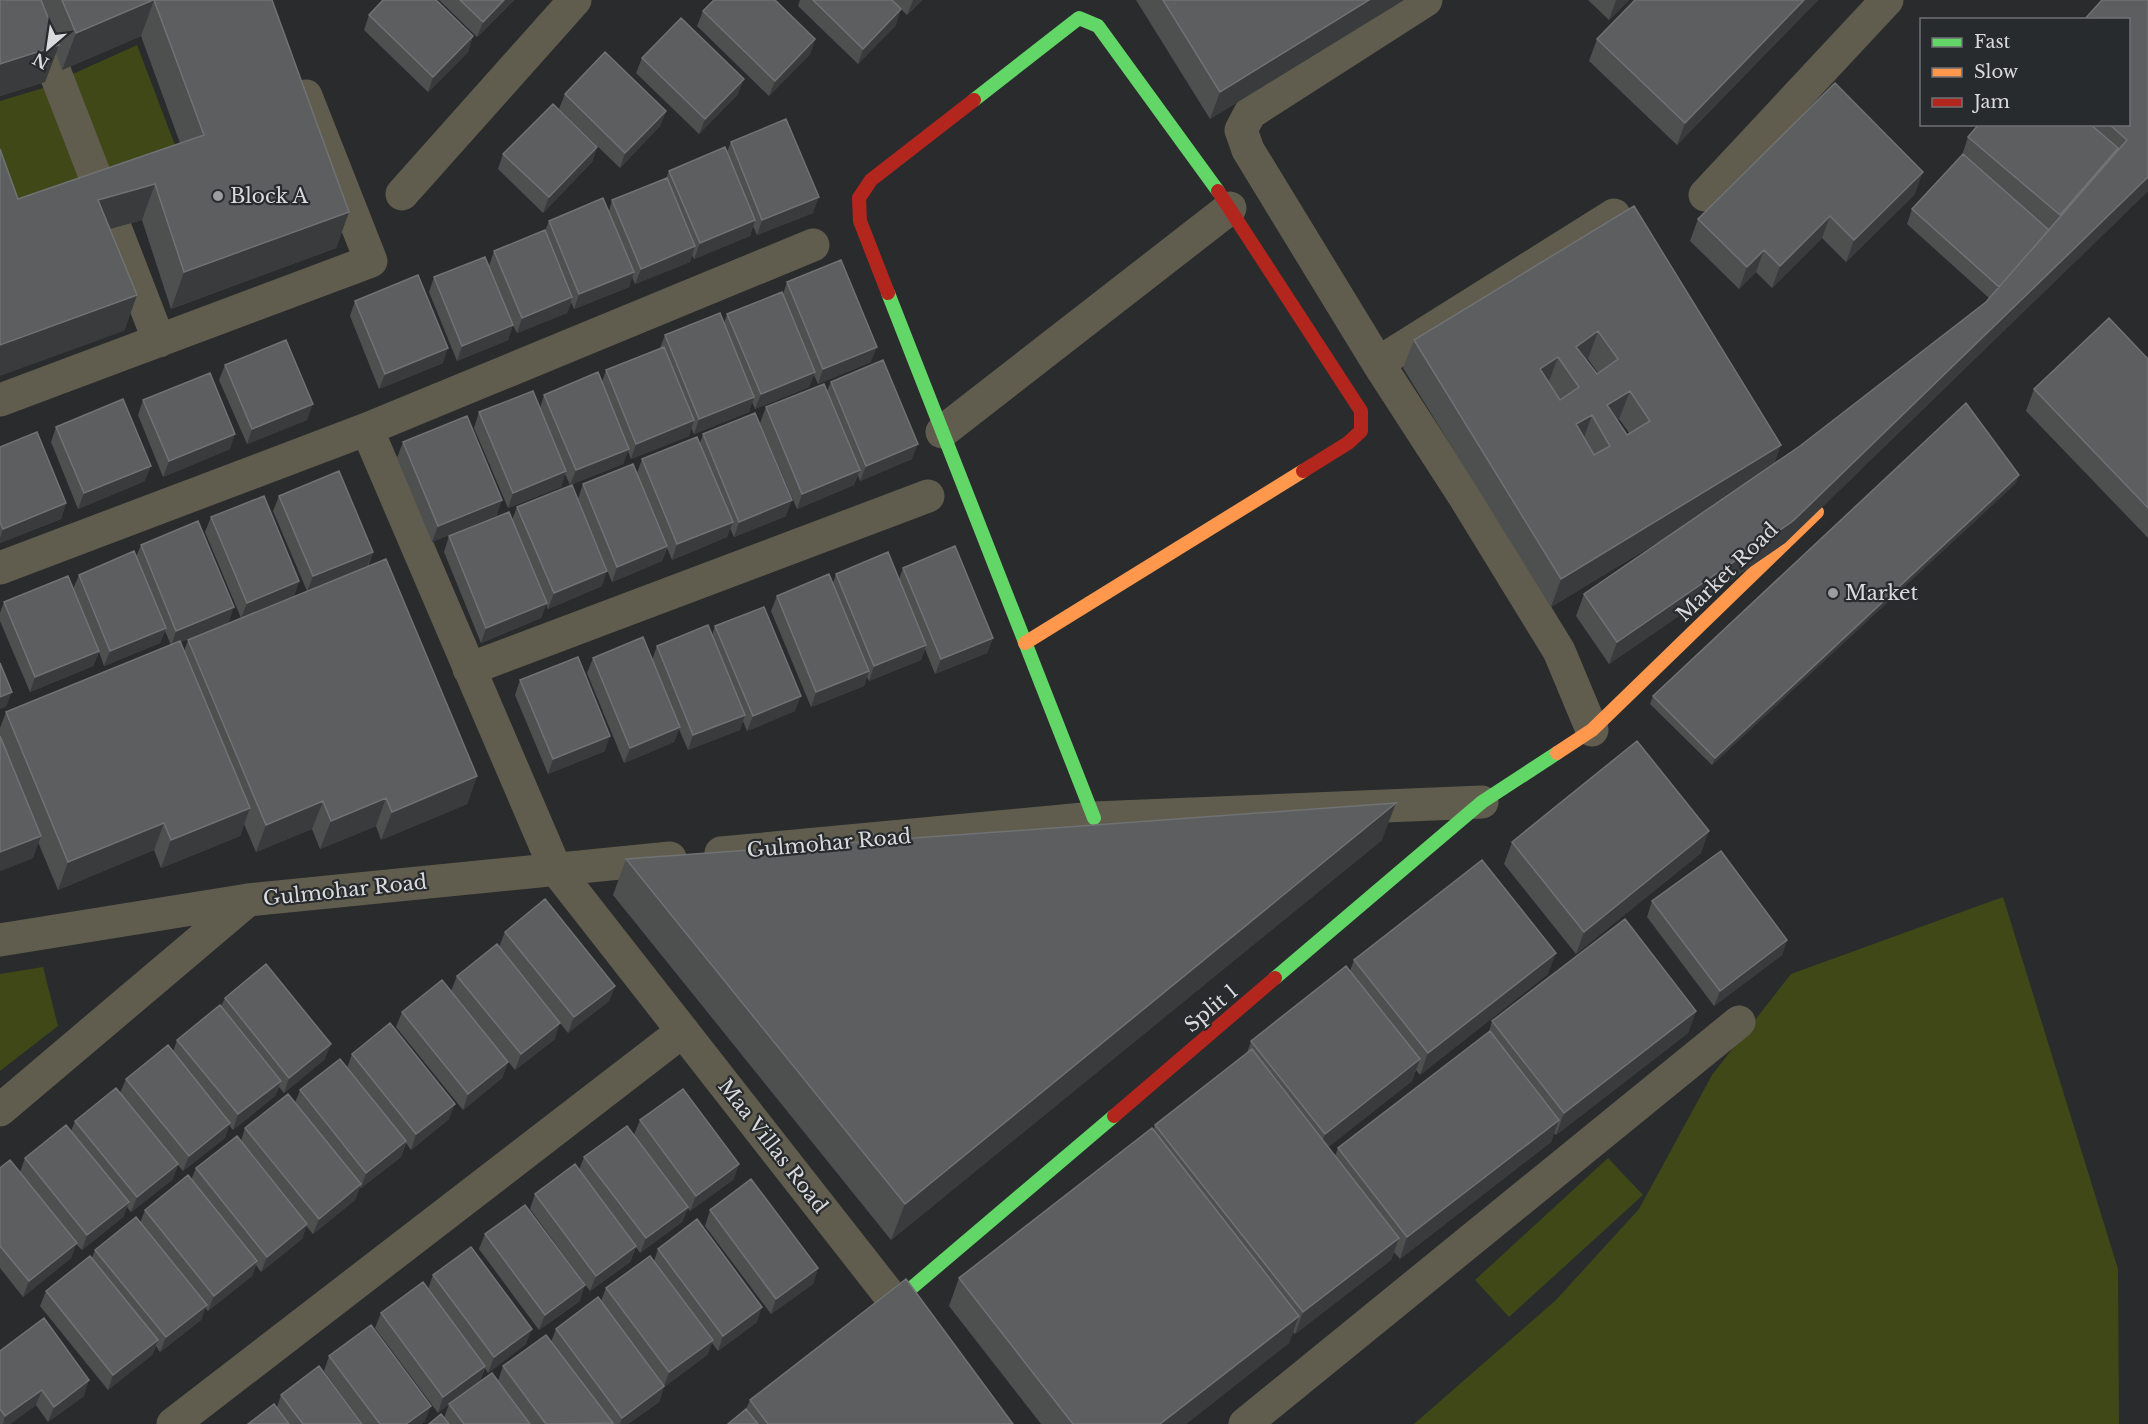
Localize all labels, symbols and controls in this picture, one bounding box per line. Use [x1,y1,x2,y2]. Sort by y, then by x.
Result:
north arrow [18,18,78,78]
legend [1920,18,2130,126]
text: Fast [1974,31,2011,53]
text: N [29,49,52,74]
text: Slow [1974,61,2019,83]
text: Jam [1972,91,2010,113]
place label: Block A [230,184,309,208]
marker: Block A [211,189,225,203]
street label: Market Road [1671,518,1783,626]
place label: Market [1845,581,1918,605]
marker: Market [1826,586,1840,600]
street label: Gulmohar Road [746,824,912,862]
street label: Gulmohar Road [262,869,428,911]
street label: Split 1 [1180,979,1242,1037]
street label: Maa Villas Road [713,1074,833,1218]

